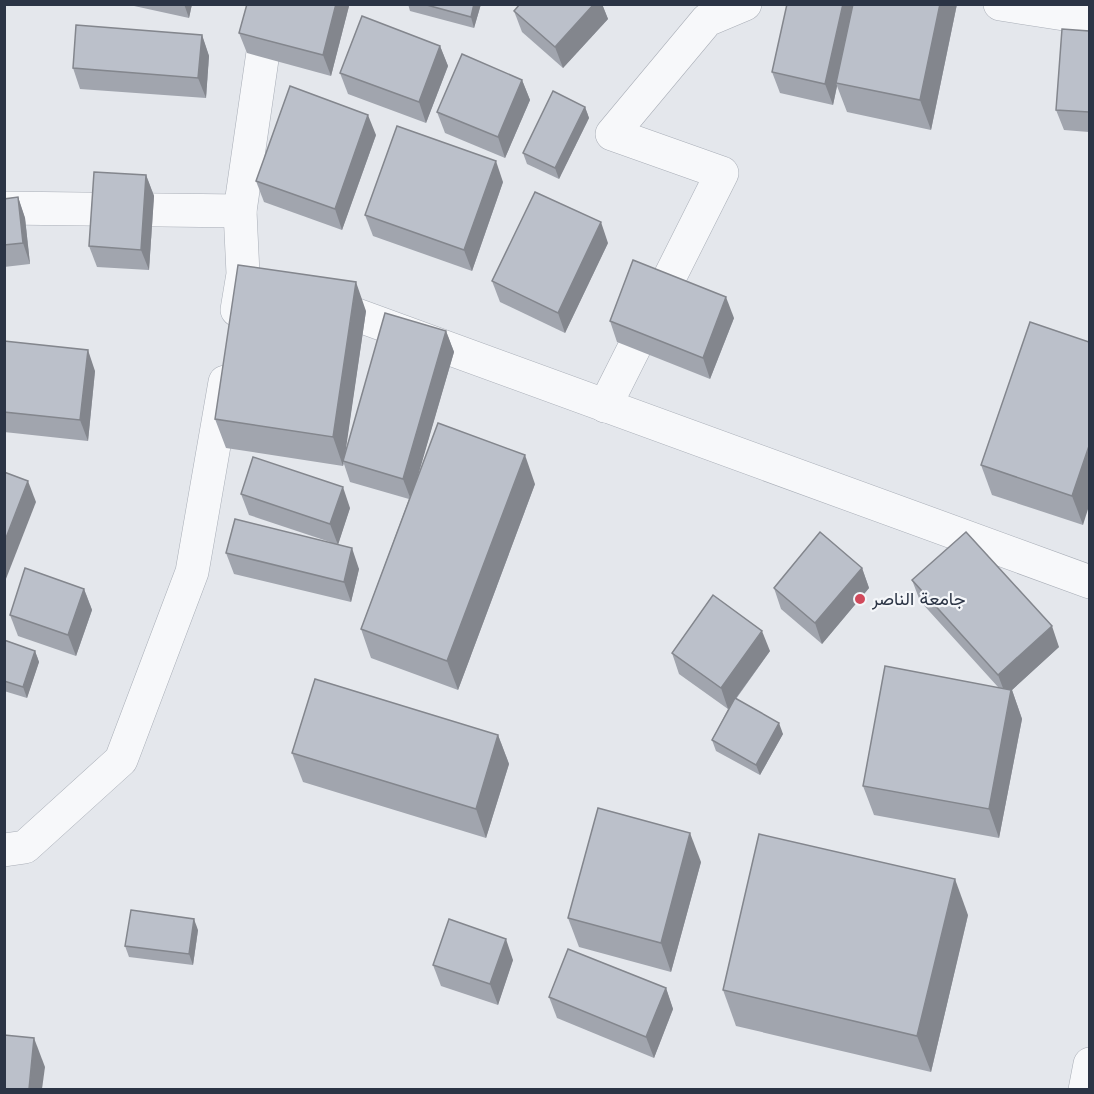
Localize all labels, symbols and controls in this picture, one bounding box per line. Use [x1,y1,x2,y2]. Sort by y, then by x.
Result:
place label: جامعة الناصر [871,586,966,612]
marker: جامعة الناصر [853,592,867,606]

